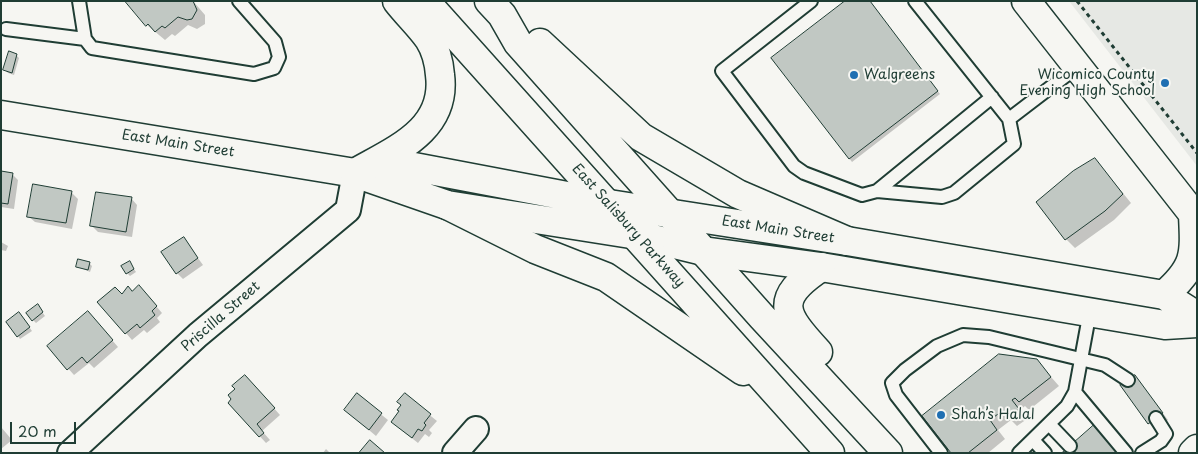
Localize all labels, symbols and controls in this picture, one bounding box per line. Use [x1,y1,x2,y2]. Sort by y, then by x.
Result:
place label: Walgreens [864,67,935,83]
place label: Wicomico County Evening High School [1020,67,1155,100]
marker: Walgreens [848,69,860,81]
marker: Wicomico County Evening High School [1159,77,1171,89]
street label: East Main Street [120,127,236,161]
street label: East Salisbury Parkway [568,161,688,291]
street label: East Main Street [720,213,836,247]
street label: Priscilla Street [178,278,264,356]
place label: Shah’s Halal [951,407,1035,423]
marker: Shah’s Halal [935,409,947,421]
scale bar [12,412,79,444]
text: 20 m [18,419,57,442]

